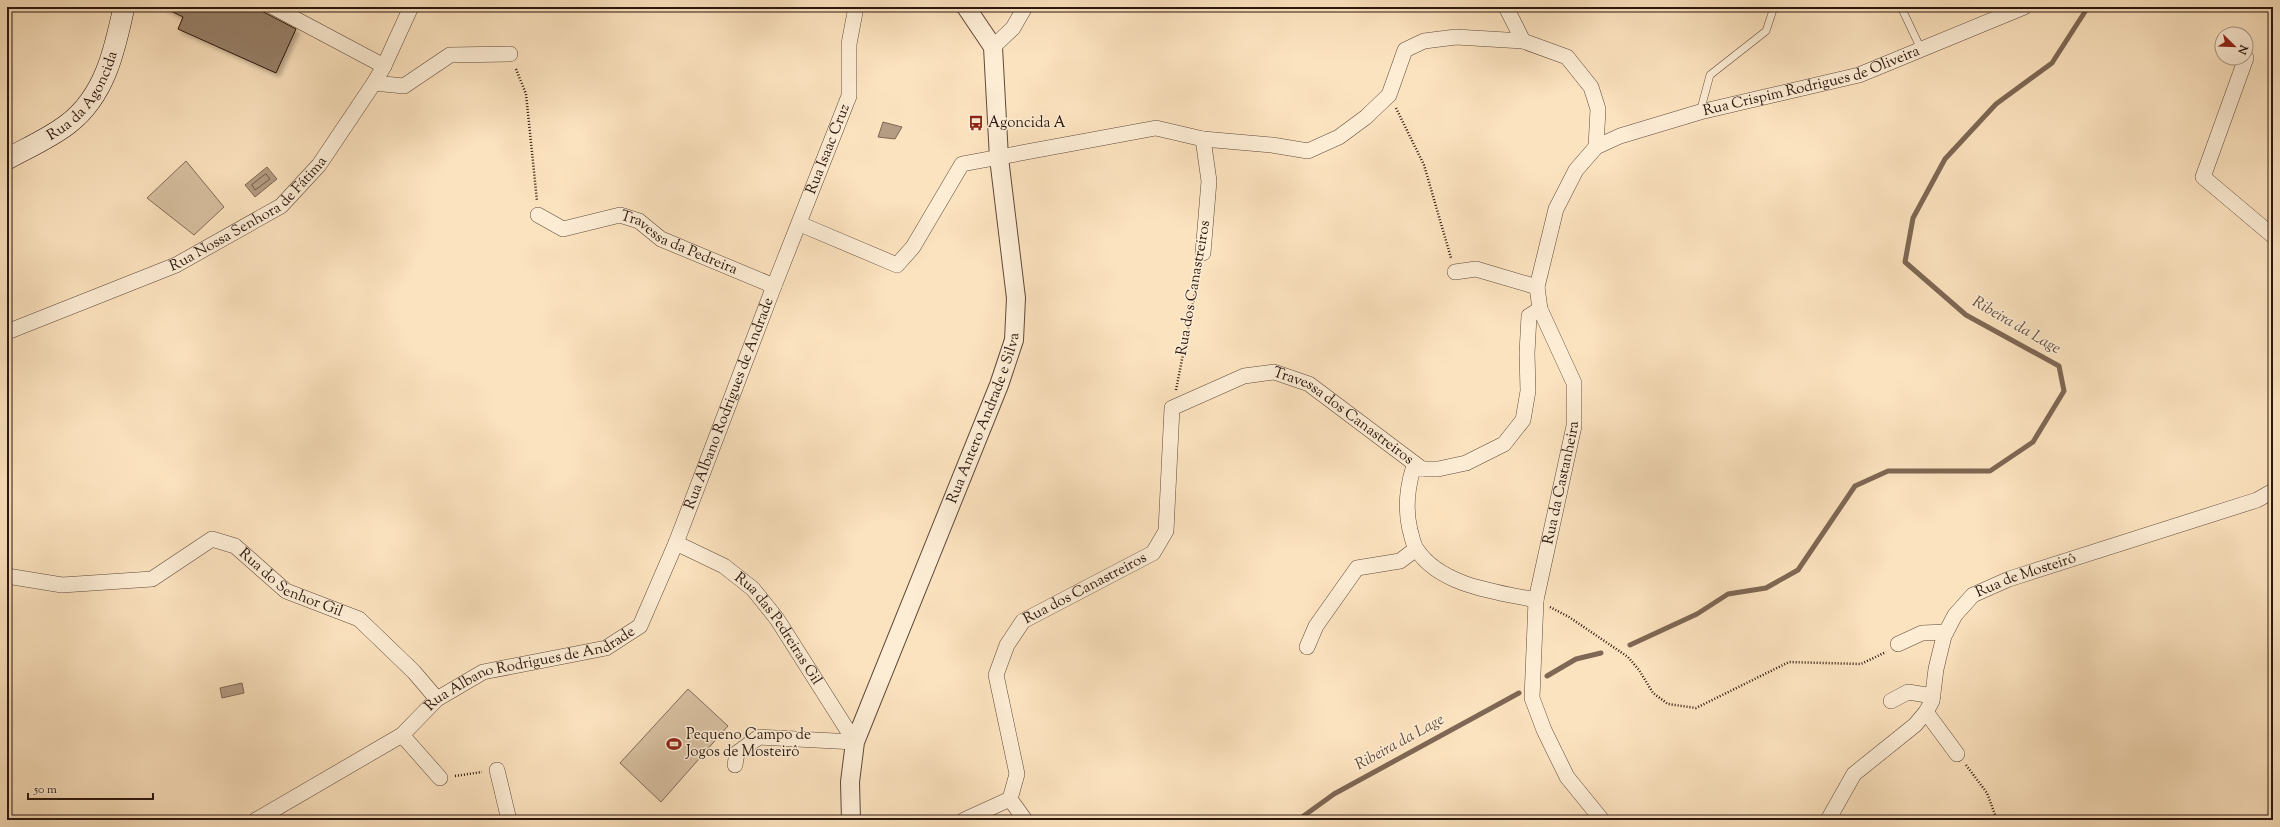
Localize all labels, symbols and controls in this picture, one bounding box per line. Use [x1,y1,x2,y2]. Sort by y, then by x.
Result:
north arrow [2214,26,2254,66]
street label: Rua Crispim Rodrigues de Oliveira [1701,41,1923,121]
text: N [2233,41,2252,57]
street label: Rua da Agoncida [43,48,123,146]
street label: Rua Isaac Cruz [801,101,855,197]
place label: Agoncida A [988,113,1066,134]
bus stop icon: Agoncida A [967,114,985,132]
street label: Rua Nossa Senhora de Fátima [166,152,332,277]
street label: Travessa da Pedreira [618,205,741,280]
street label: Rua dos Canastreiros [1172,219,1216,357]
water label: Ribeira da Lage [1967,291,2065,361]
street label: Rua Albano Rodrigues de Andrade [679,295,779,512]
street label: Rua Antero Andrade e Silva [942,332,1025,507]
street label: Travessa dos Canastreiros [1270,362,1418,470]
street label: Rua da Castanheira [1538,421,1585,546]
street label: Rua do Senhor Gil [234,543,346,622]
street label: Rua dos Canastreiros [1019,547,1151,630]
street label: Rua de Mosteirô [1972,548,2079,603]
street label: Rua das Pedreiras Gil [730,568,827,689]
street label: Rua Albano Rodrigues de Andrade [420,621,639,716]
water label: Ribeira da Lage [1351,709,1449,777]
place label: Pequeno Campo de Jogos de Mosteirô [685,725,811,763]
sports icon: Pequeno Campo de Jogos de Mosteirô [665,735,683,753]
scale bar [28,775,153,801]
text: 50 m [33,781,57,799]

